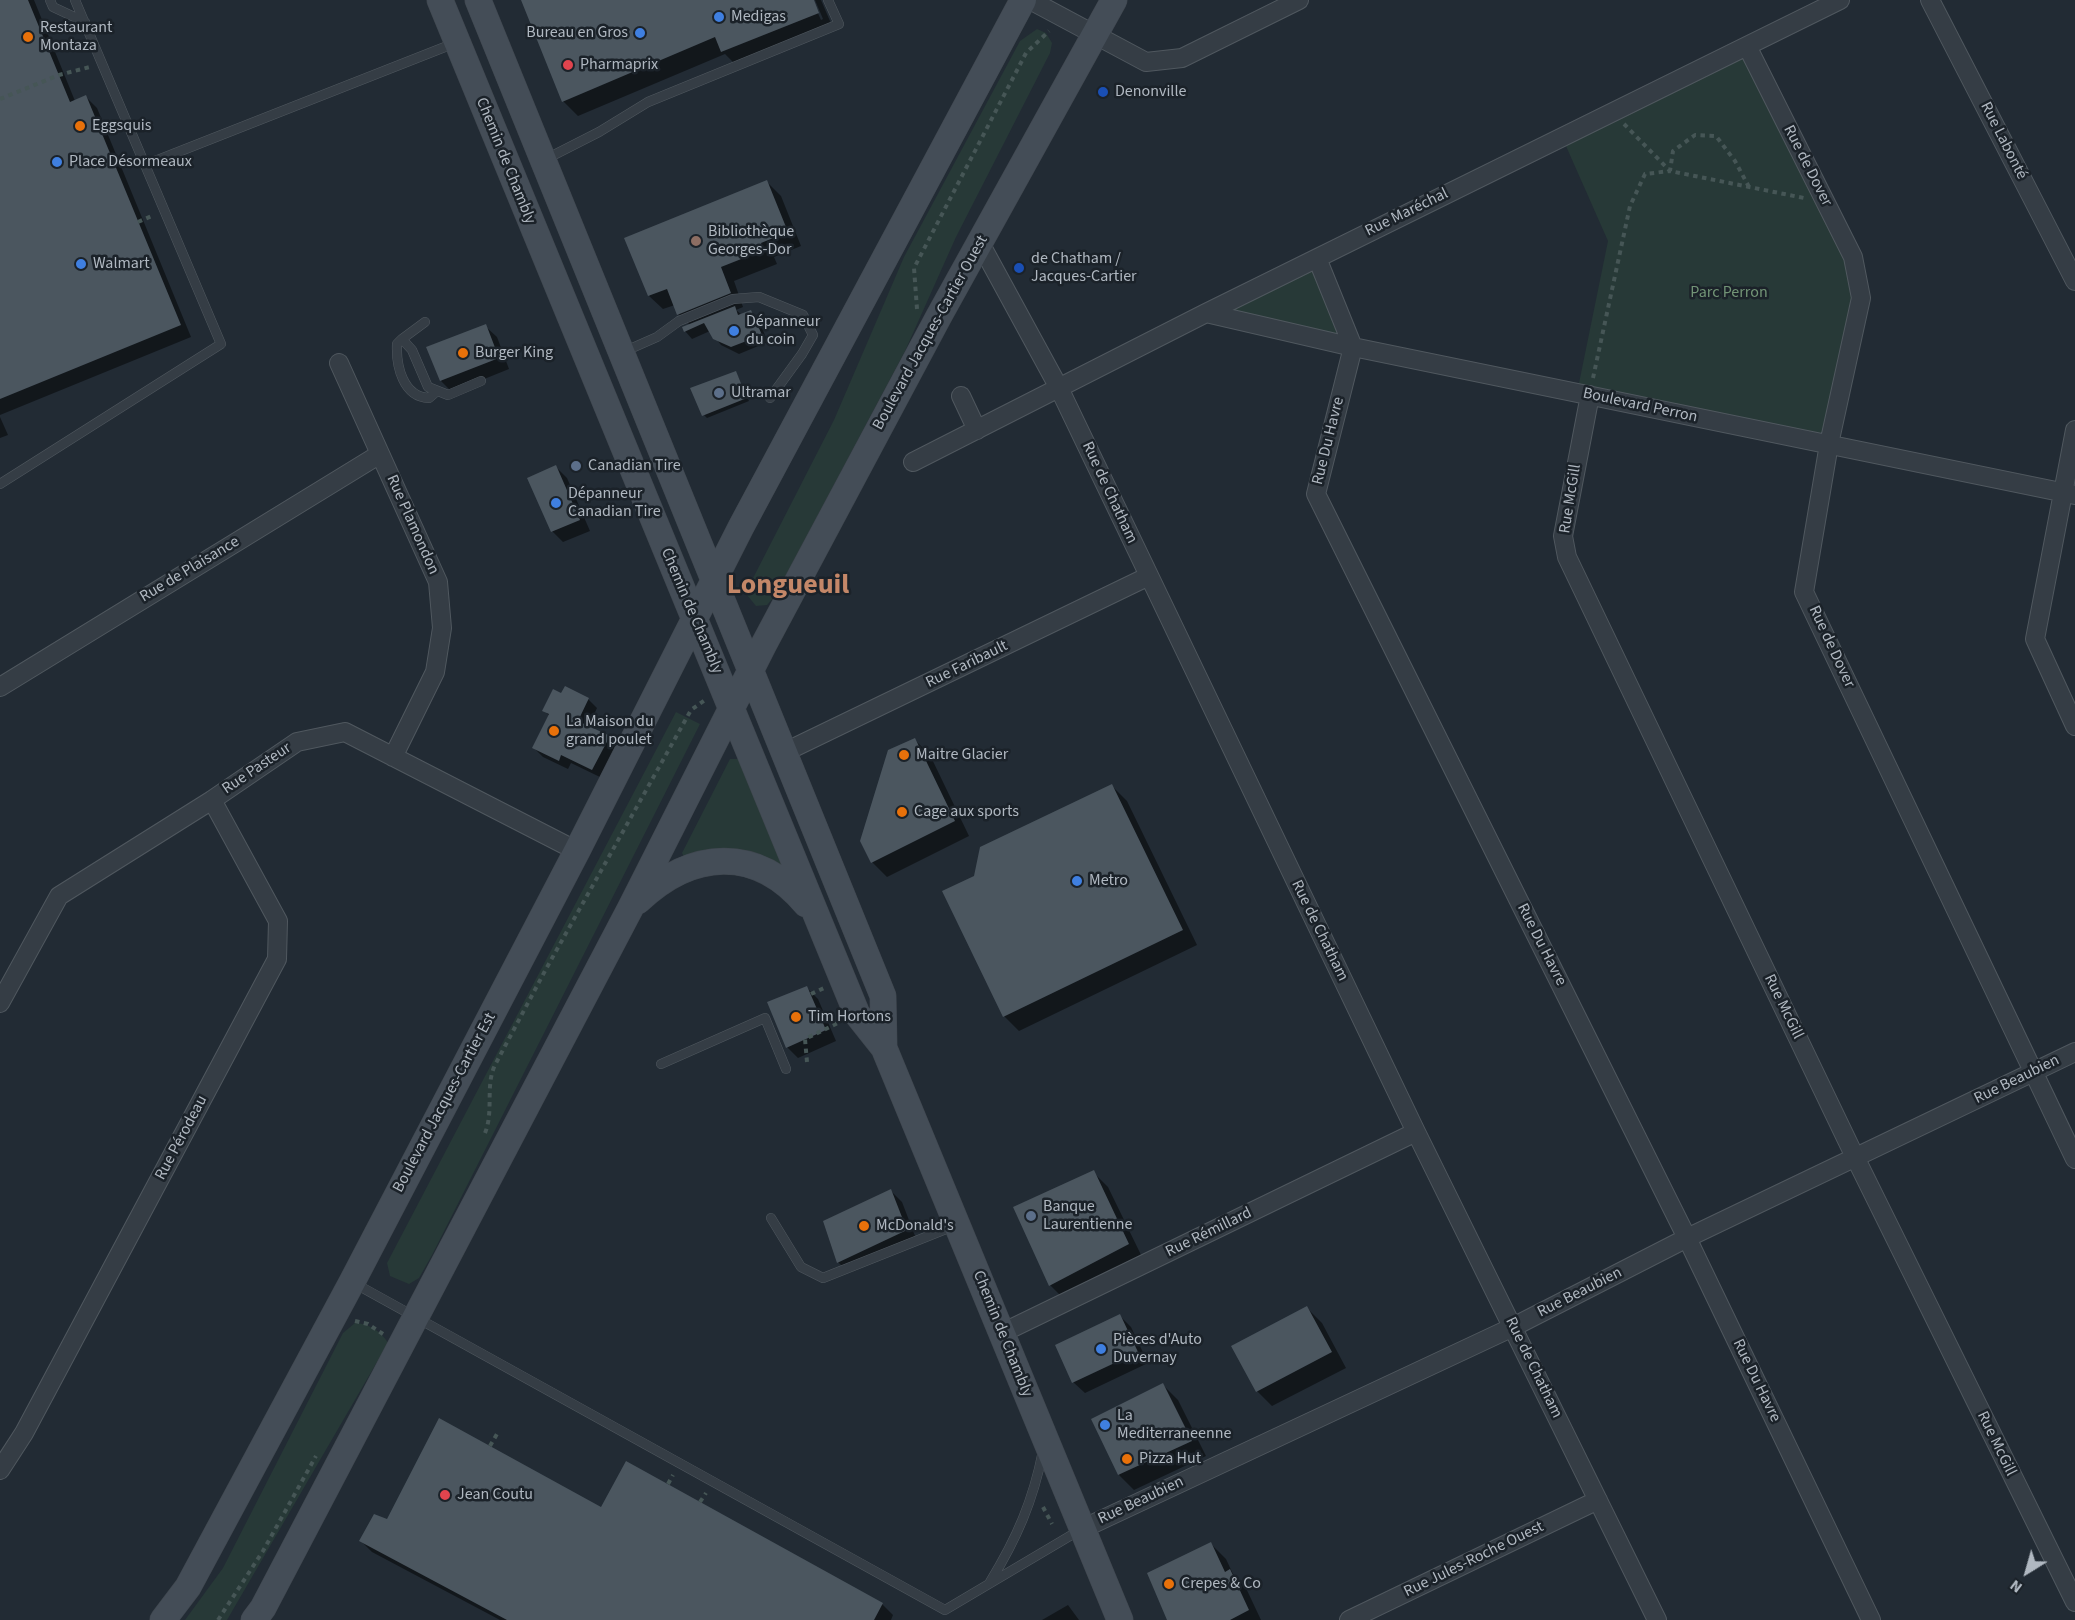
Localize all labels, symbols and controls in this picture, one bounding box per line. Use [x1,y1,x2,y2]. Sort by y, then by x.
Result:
place label: Medigas [731,7,786,27]
marker: Medigas [712,10,726,24]
place label: Restaurant Montaza [40,18,112,56]
place label: Bureau en Gros [526,23,628,43]
marker: Bureau en Gros [633,26,647,40]
marker: Restaurant Montaza [21,30,35,44]
place label: Pharmaprix [580,55,658,75]
marker: Pharmaprix [561,58,575,72]
place label: Denonville [1115,82,1186,102]
marker: Denonville [1096,85,1110,99]
street label: Chemin de Chambly [471,95,539,227]
street label: Rue Labonté [1975,99,2031,183]
place label: Eggsquis [92,116,151,136]
marker: Eggsquis [73,119,87,133]
street label: Rue de Dover [1778,122,1836,210]
place label: Place Désormeaux [69,152,192,172]
marker: Place Désormeaux [50,155,64,169]
street label: Rue Maréchal [1362,185,1452,241]
place label: Bibliothèque Georges-Dor [708,222,794,260]
street label: Boulevard Jacques-Cartier Ouest [869,232,993,434]
marker: Bibliothèque Georges-Dor [689,234,703,248]
place label: de Chatham / Jacques-Cartier [1031,249,1137,287]
place label: Walmart [93,254,150,274]
marker: Walmart [74,257,88,271]
marker: de Chatham / Jacques-Cartier [1012,261,1026,275]
park label: Parc Perron [1690,283,1768,303]
place label: Dépanneur du coin [746,312,820,350]
marker: Dépanneur du coin [727,324,741,338]
place label: Burger King [475,343,553,363]
marker: Burger King [456,346,470,360]
place label: Ultramar [731,383,791,403]
street label: Boulevard Perron [1581,384,1699,428]
marker: Ultramar [712,386,726,400]
street label: Rue Du Havre [1309,395,1349,487]
street label: Rue de Chatham [1077,439,1141,547]
place label: Canadian Tire [588,456,681,476]
marker: Canadian Tire [569,459,583,473]
street label: Rue McGill [1556,463,1586,535]
street label: Rue Plamondon [381,472,443,578]
place label: Dépanneur Canadian Tire [568,484,661,522]
marker: Dépanneur Canadian Tire [549,496,563,510]
street label: Rue de Plaisance [137,533,243,607]
street label: Chemin de Chambly [656,545,726,677]
district label: Longueuil [727,570,849,604]
street label: Rue de Dover [1804,603,1858,691]
street label: Rue Faribault [923,637,1011,693]
place label: La Maison du grand poulet [566,712,654,750]
marker: La Maison du grand poulet [547,724,561,738]
street label: Rue Pasteur [219,739,295,799]
place label: Maitre Glacier [916,745,1008,765]
marker: Maitre Glacier [897,748,911,762]
place label: Cage aux sports [914,802,1019,822]
marker: Cage aux sports [895,805,909,819]
place label: Metro [1089,871,1128,891]
marker: Metro [1070,874,1084,888]
street label: Rue de Chatham [1286,877,1352,985]
street label: Rue Du Havre [1512,901,1570,989]
street label: Rue McGill [1759,971,1807,1043]
place label: Tim Hortons [808,1007,891,1027]
street label: Boulevard Jacques-Cartier Est [389,1010,501,1196]
marker: Tim Hortons [789,1010,803,1024]
street label: Rue Beaubien [1971,1051,2063,1109]
street label: Rue Pérodeau [152,1092,212,1184]
place label: Banque Laurentienne [1043,1197,1132,1235]
street label: Rue Rémillard [1163,1204,1255,1262]
marker: Banque Laurentienne [1024,1209,1038,1223]
place label: McDonald's [876,1216,954,1236]
marker: McDonald's [857,1219,871,1233]
street label: Rue Beaubien [1535,1263,1625,1323]
street label: Chemin de Chambly [968,1268,1036,1400]
street label: Rue de Chatham [1500,1314,1566,1422]
place label: Pièces d'Auto Duvernay [1113,1330,1202,1368]
street label: Rue Du Havre [1728,1336,1784,1426]
marker: Pièces d'Auto Duvernay [1094,1342,1108,1356]
place label: La Mediterraneenne [1117,1406,1231,1444]
street label: Rue McGill [1972,1408,2020,1480]
marker: La Mediterraneenne [1098,1418,1112,1432]
place label: Pizza Hut [1139,1449,1201,1469]
marker: Pizza Hut [1120,1452,1134,1466]
street label: Rue Beaubien [1095,1473,1187,1529]
place label: Jean Coutu [457,1485,533,1505]
marker: Jean Coutu [438,1488,452,1502]
street label: Rue Jules-Roche Ouest [1401,1518,1547,1602]
north arrow [1997,1542,2057,1602]
place label: Crepes & Co [1181,1574,1261,1594]
text: N [2005,1574,2027,1598]
marker: Crepes & Co [1162,1577,1176,1591]

